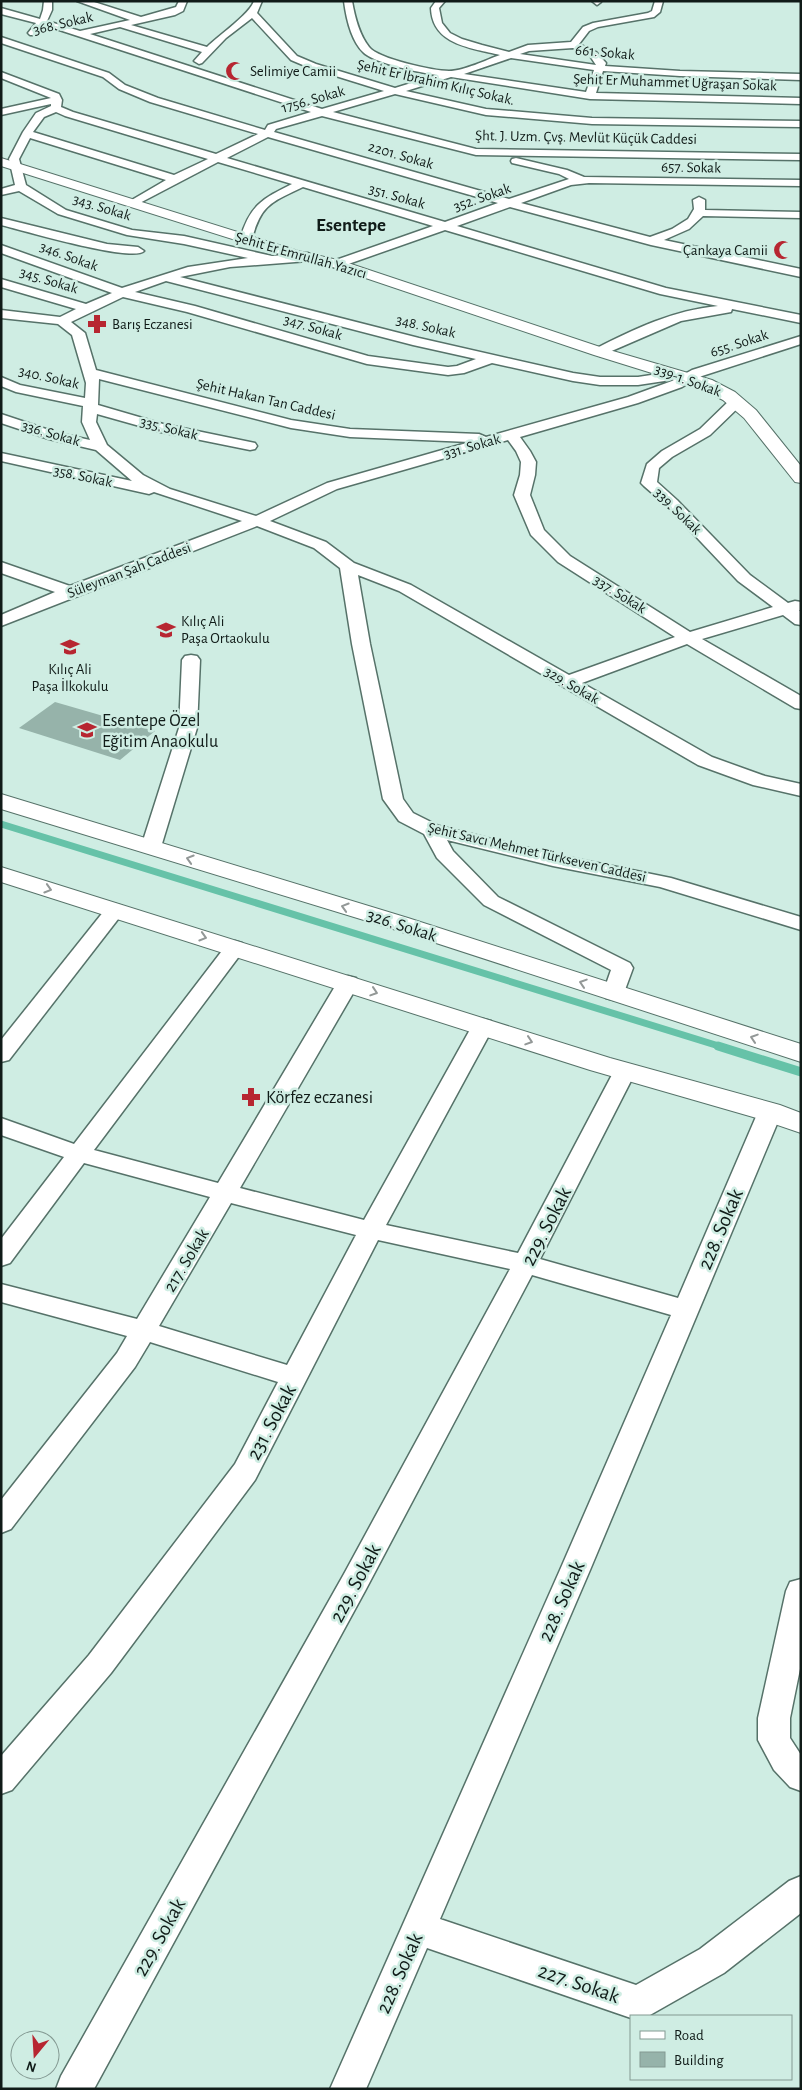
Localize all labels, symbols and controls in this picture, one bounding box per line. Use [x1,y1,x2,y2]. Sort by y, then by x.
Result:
street label: 368. Sokak [32,9,95,38]
street label: 661. Sokak [575,42,635,63]
street label: Şehit Er İbrahim Kılıç Sokak. [356,55,517,108]
mosque icon: Selimiye Camii [224,60,246,82]
place label: Selimiye Camii [250,64,336,79]
street label: Şehit Er Muhammet Uğraşan Sokak [573,71,777,94]
street label: 1756. Sokak [280,83,347,116]
street label: Şht. J. Uzm. Çvş. Mevlüt Küçük Caddesi [475,128,697,147]
street label: 2201. Sokak [367,139,435,172]
street label: 657. Sokak [661,159,721,176]
street label: 351. Sokak [367,181,427,212]
street label: 352. Sokak [452,181,513,214]
street label: 343. Sokak [71,192,133,223]
district label: Esentepe [316,216,386,235]
street label: Şehit Er Emrullah Yazıcı [233,230,368,281]
street label: 346. Sokak [38,239,100,274]
mosque icon: Çankaya Camii [772,239,794,261]
place label: Çankaya Camii [683,243,768,258]
street label: 345. Sokak [18,265,80,296]
street label: 347. Sokak [282,312,344,343]
street label: 348. Sokak [395,312,457,341]
pharmacy icon: Barış Eczanesi [86,313,108,335]
place label: Barış Eczanesi [112,317,193,332]
street label: 655. Sokak [708,327,770,360]
street label: 339-1. Sokak [653,362,723,399]
street label: 340. Sokak [17,363,81,392]
street label: Şehit Hakan Tan Caddesi [195,376,337,423]
street label: 335. Sokak [138,414,199,443]
street label: 336. Sokak [20,418,82,449]
street label: 331. Sokak [442,431,502,462]
street label: 358. Sokak [52,463,114,490]
street label: 339. Sokak [651,485,704,538]
street label: Süleyman Şah Caddesi [65,540,193,601]
street label: 337. Sokak [591,572,649,616]
place label: Kılıç Ali Paşa Ortaokulu [181,614,270,646]
school or university icon: Kılıç Ali Paşa Ortaokulu [155,619,177,641]
school or university icon: Kılıç Ali Paşa İlkokulu [59,636,81,658]
place label: Kılıç Ali Paşa İlkokulu [32,662,109,694]
street label: 329. Sokak [542,664,602,707]
place label: Esentepe Özel Eğitim Anaokulu [102,710,218,751]
school or university icon: Esentepe Özel Eğitim Anaokulu [76,719,98,741]
street label: Şehit Savcı Mehmet Türkseven Caddesi [426,820,648,885]
one-way arrow [186,854,194,864]
one-way arrow [43,883,51,893]
one-way arrow [341,902,350,912]
street label: 326. Sokak [364,906,440,946]
one-way arrow [198,932,207,942]
one-way arrow [579,979,588,989]
one-way arrow [370,986,378,996]
one-way arrow [751,1034,759,1044]
one-way arrow [525,1035,533,1045]
pharmacy icon: Körfez eczanesi [240,1086,262,1108]
place label: Körfez eczanesi [266,1089,373,1107]
street label: 229. Sokak [518,1183,575,1269]
street label: 228. Sokak [694,1185,747,1273]
street label: 217. Sokak [161,1225,213,1295]
street label: 231. Sokak [243,1381,300,1463]
street label: 229. Sokak [326,1540,385,1626]
street label: 228. Sokak [534,1557,589,1645]
street label: 229. Sokak [130,1894,190,1980]
street label: 228. Sokak [372,1929,427,2017]
street label: 227. Sokak [536,1960,623,2007]
legend [630,2015,792,2080]
text: Road [674,2028,704,2043]
north arrow [10,2030,60,2080]
text: Building [674,2053,724,2068]
text: N [24,2058,38,2075]

